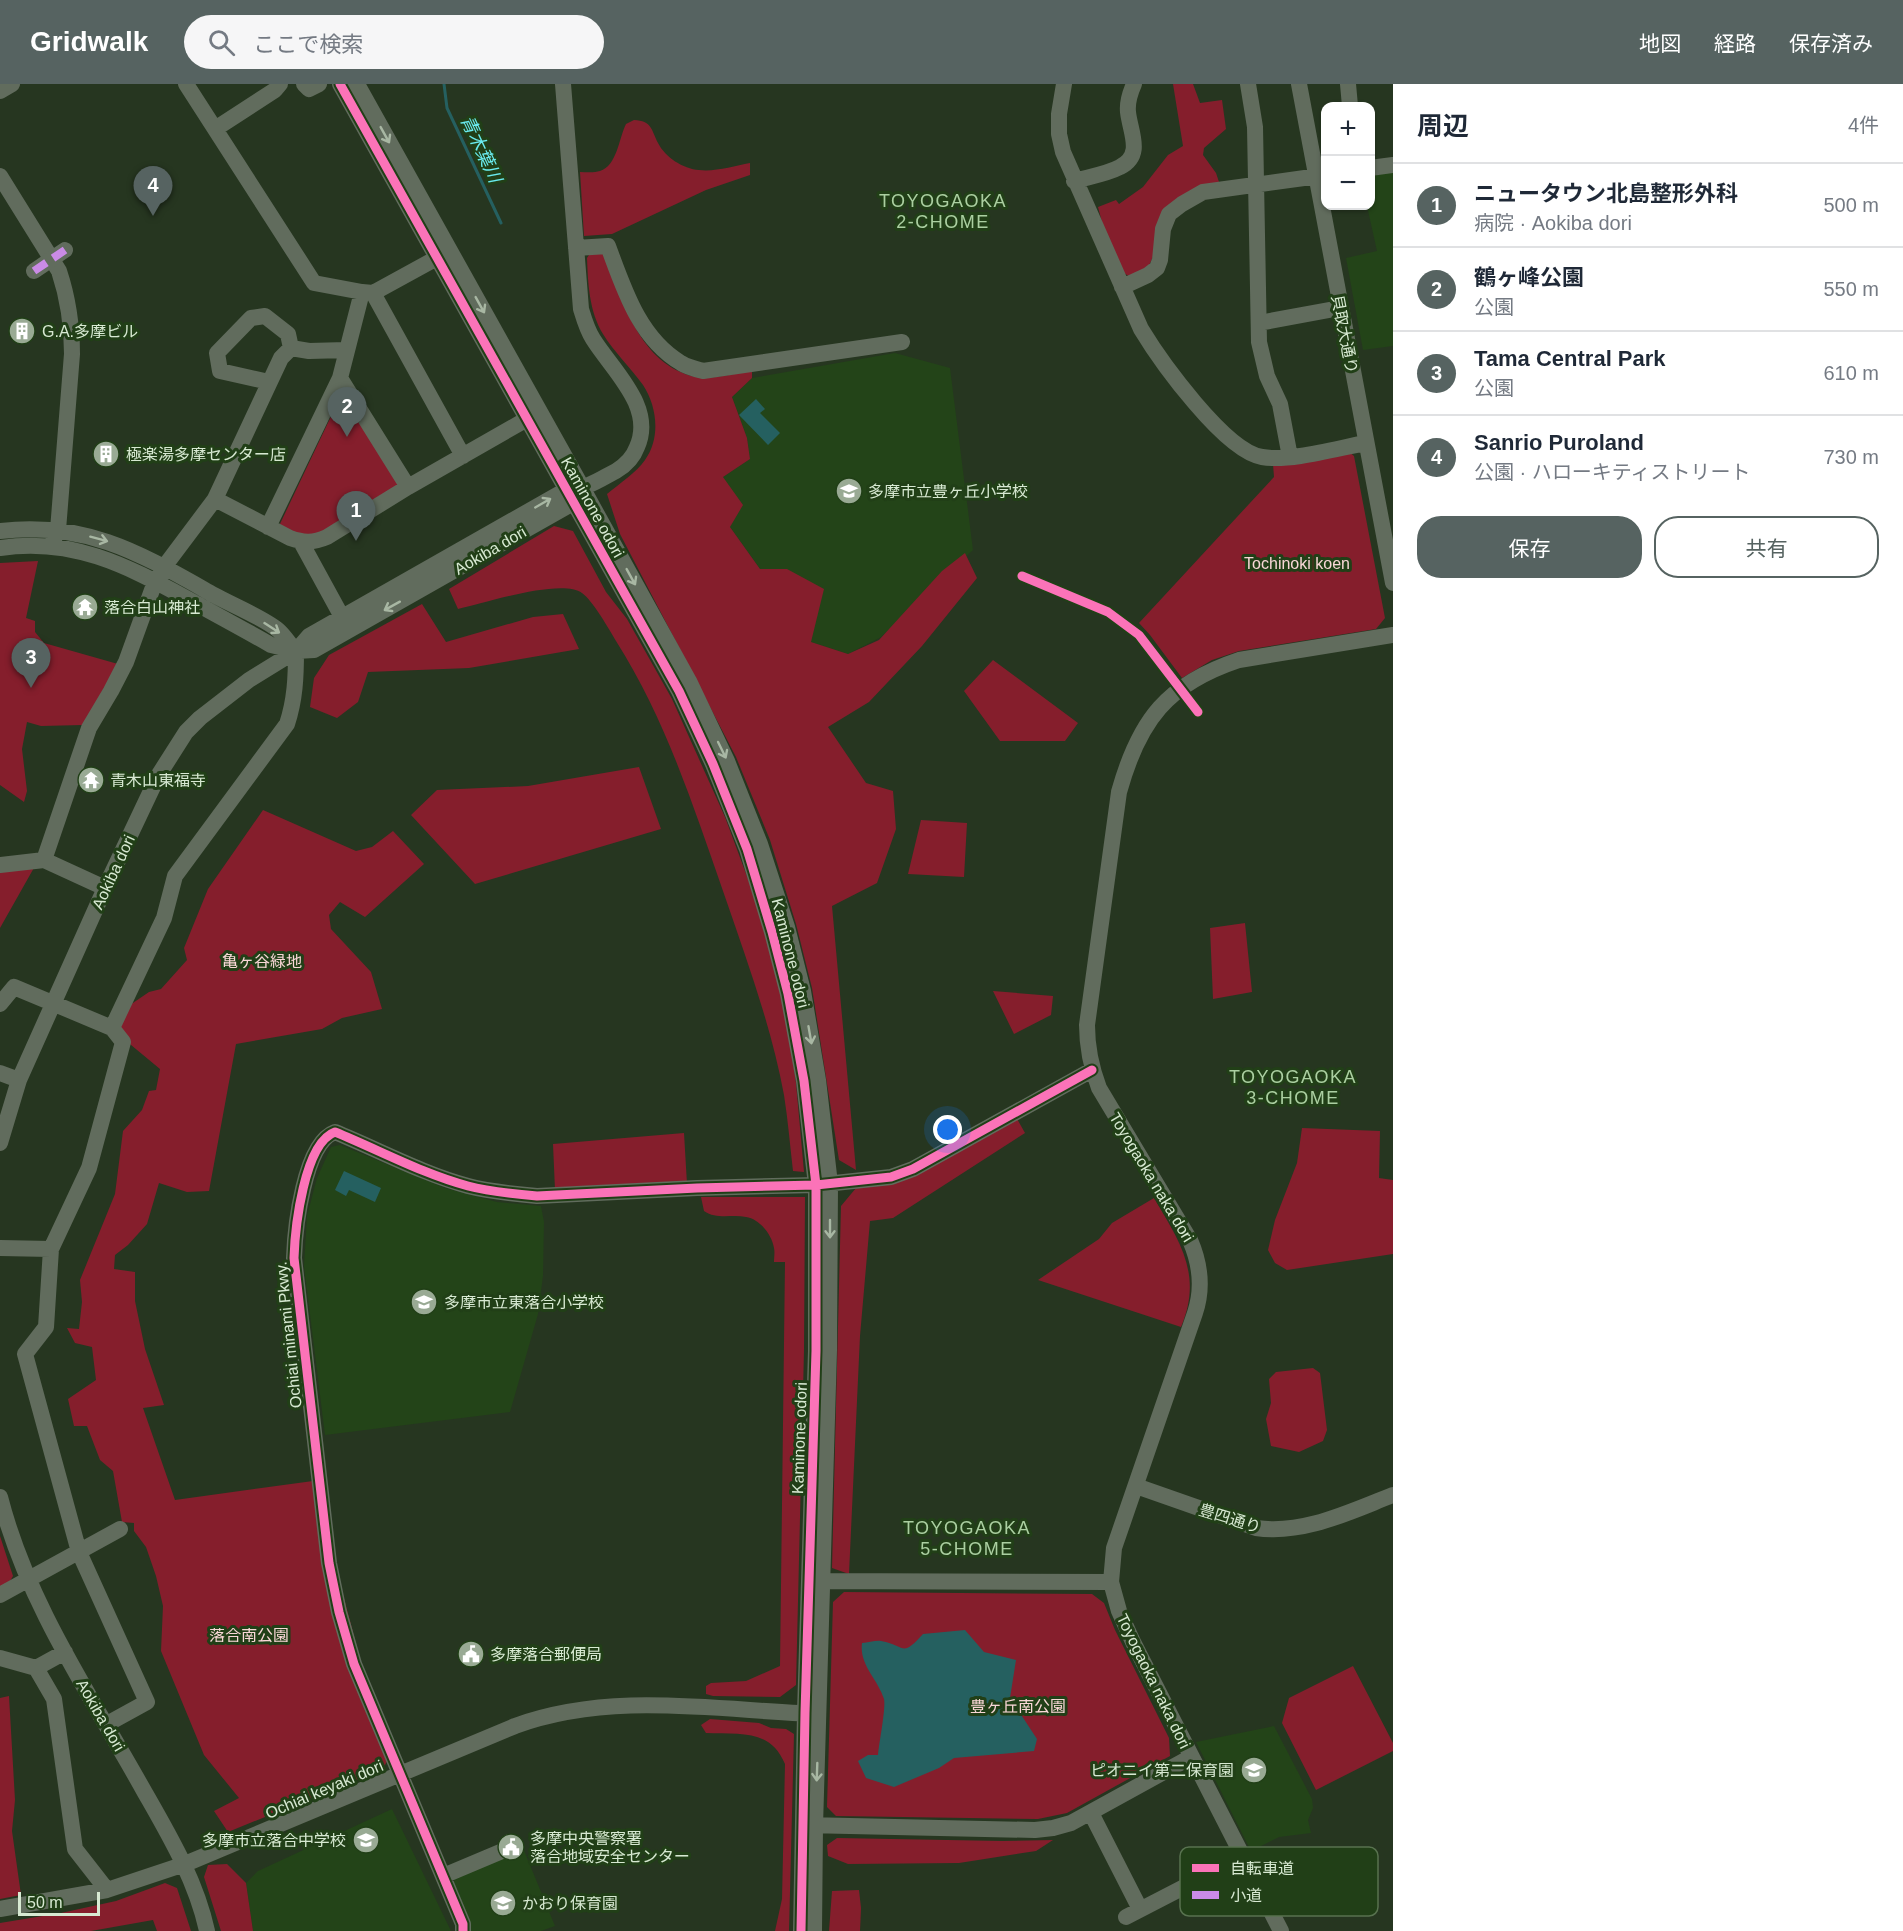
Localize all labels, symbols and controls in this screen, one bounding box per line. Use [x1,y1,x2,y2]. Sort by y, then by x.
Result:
search box [184,15,604,69]
text: Gridwalk [30,26,148,57]
icon: search [205,26,238,59]
text: ここで検索 [253,32,363,57]
text: 地図 [1639,32,1681,55]
text: 経路 [1714,32,1756,55]
text: 保存済み [1789,32,1873,55]
map controls [1321,102,1375,210]
button: + [1321,102,1375,156]
text: 周辺 [1417,111,1469,141]
water label: 青木葉川 [457,112,506,188]
text: 4件 [1848,114,1879,136]
one-way arrow [380,126,392,143]
button: − [1321,156,1375,210]
pin: 4 [134,166,172,216]
text: ニュータウン北島整形外科 [1474,181,1738,206]
district label: TOYOGAOKA 2-CHOME [879,191,1007,232]
text: 1 [1431,194,1442,216]
text: 500 m [1823,194,1879,216]
text: 病院 · Aokiba dori [1474,212,1632,234]
text: 鶴ヶ峰公園 [1474,265,1584,290]
text: 2 [1431,278,1442,300]
text: 550 m [1823,278,1879,300]
street label: 貝取大通り [1329,293,1360,375]
text: 公園 [1474,296,1514,318]
one-way arrow [475,297,487,314]
building icon: G.A.多摩ビル [7,316,37,346]
place label: G.A.多摩ビル [42,323,138,340]
text: Tama Central Park [1474,346,1666,371]
text: 3 [1431,362,1442,384]
text: 610 m [1823,362,1879,384]
text: 公園 [1474,377,1514,399]
pin: 2 [328,388,366,437]
text: Sanrio Puroland [1474,430,1644,455]
building icon: 極楽湯多摩センター店 [91,439,121,469]
place label: 極楽湯多摩センター店 [126,446,286,463]
text: 4 [1431,446,1442,468]
text: 730 m [1823,446,1879,468]
street label: Kaminone odori [558,454,627,560]
text: 公園 · ハローキティストリート [1474,461,1751,483]
school or university icon: 多摩市立豊ヶ丘小学校 [834,476,864,506]
place label: 多摩市立豊ヶ丘小学校 [868,483,1028,500]
pin: 1 [336,492,376,541]
one-way arrow [534,497,551,509]
button: 保存 [1417,516,1642,578]
button: 共有 [1654,516,1879,578]
street label: Aokiba dori [451,523,529,578]
one-way arrow [89,534,108,545]
park label: Tochinoki koen [1244,555,1350,572]
one-way arrow [625,568,637,585]
temple icon: 落合白山神社 [70,592,100,622]
place label: 落合白山神社 [104,599,200,616]
one-way arrow [383,601,401,612]
one-way arrow [264,621,281,634]
pin: 3 [12,638,51,688]
one-way arrow [716,740,728,758]
temple icon: 青木山東福寺 [76,765,106,795]
place label: 青木山東福寺 [110,772,206,789]
street label: Aokiba dori [89,832,138,912]
street label: Kaminone odori [769,897,812,1010]
park label: 亀ヶ谷緑地 [222,953,302,970]
one-way arrow [805,1025,816,1045]
district label: TOYOGAOKA 3-CHOME [1229,1067,1357,1108]
street label: Toyogaoka naka dori [1106,1110,1197,1245]
your location [933,1115,962,1144]
one-way arrow [824,1219,836,1239]
street label: Ochiai minami Pkwy. [272,1261,305,1409]
school or university icon: 多摩市立東落合小学校 [409,1287,439,1317]
place label: 多摩市立東落合小学校 [444,1294,604,1311]
street label: Kaminone odori [789,1382,810,1494]
street label: 豊四通り [1197,1501,1263,1536]
district label: TOYOGAOKA 5-CHOME [903,1518,1031,1559]
street label: Toyogaoka naka dori [1114,1611,1194,1751]
park label: 落合南公園 [209,1627,289,1644]
public building icon: 多摩落合郵便局 [456,1639,486,1669]
place label: 多摩落合郵便局 [490,1646,602,1663]
street label: Aokiba dori [73,1676,128,1754]
park label: 豊ヶ丘南公園 [970,1698,1066,1715]
school or university icon: ピオニイ第二保育園 [1239,1755,1269,1785]
street label: Ochiai keyaki dori [263,1757,386,1822]
one-way arrow [811,1762,823,1782]
place label: ピオニイ第二保育園 [1090,1762,1234,1779]
school or university icon: 多摩市立落合中学校 [351,1825,381,1855]
place label: 多摩中央警察署 落合地域安全センター [530,1830,690,1865]
place label: 多摩市立落合中学校 [202,1832,346,1849]
public building icon: 多摩中央警察署 落合地域安全センター [496,1832,526,1862]
legend [1180,1847,1378,1916]
text: 自転車道 [1230,1860,1294,1877]
text: 小道 [1230,1887,1262,1904]
school or university icon: かおり保育園 [488,1888,518,1918]
scale bar [18,1889,100,1916]
text: 50 m [27,1894,63,1911]
place label: かおり保育園 [522,1895,618,1912]

